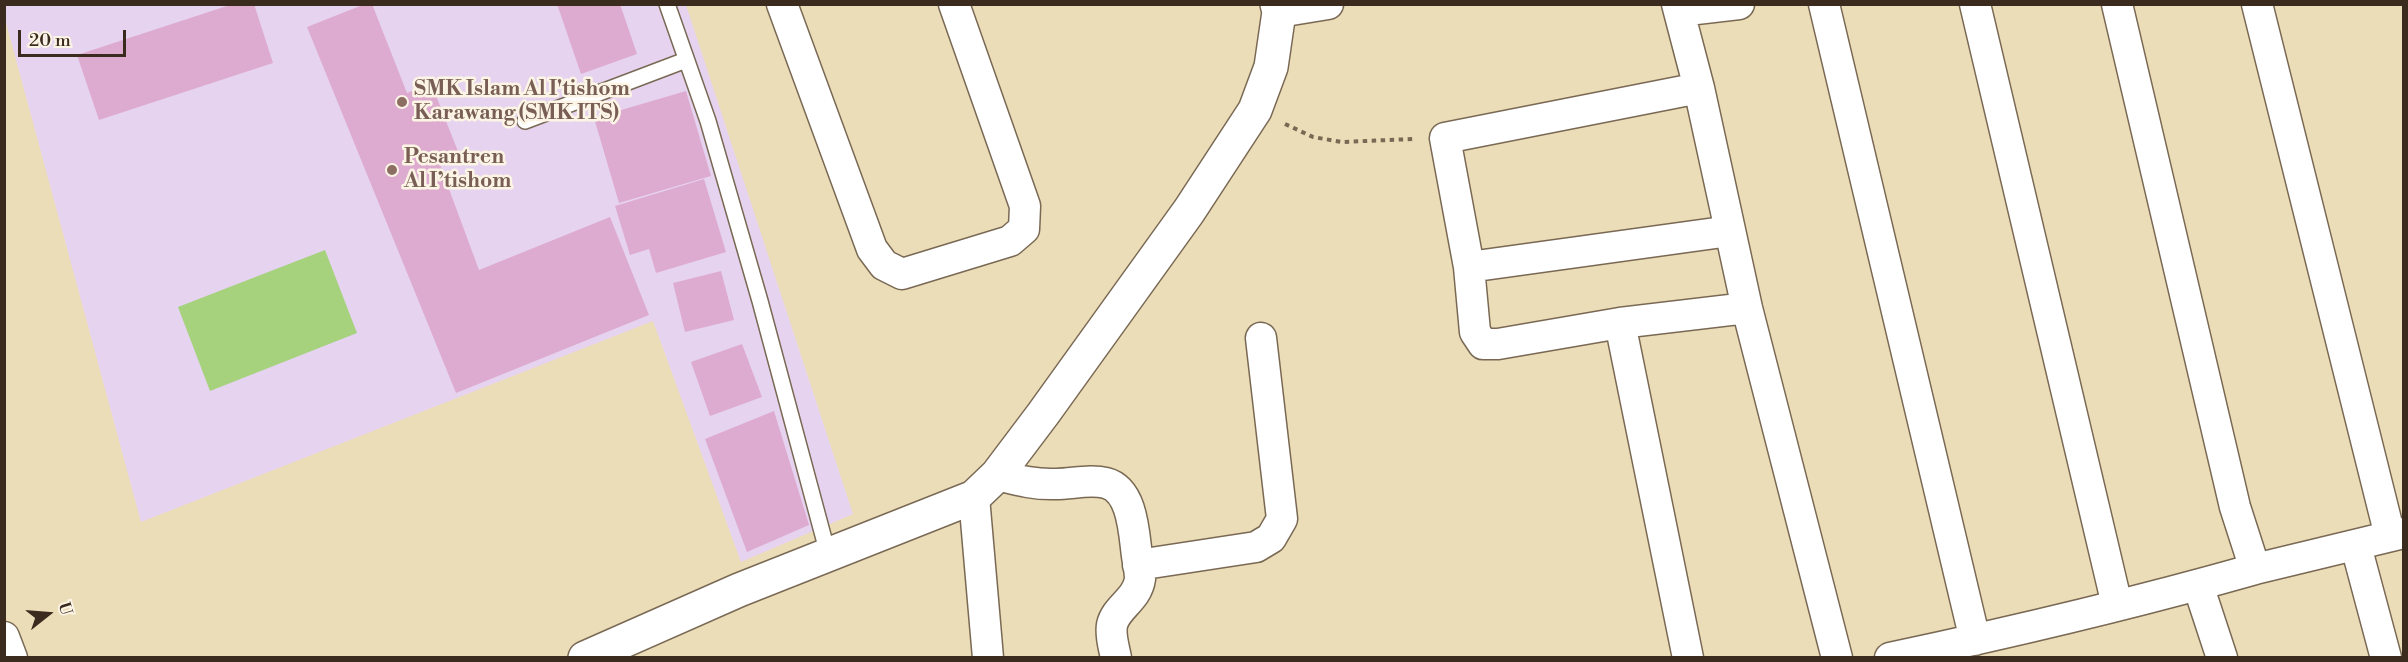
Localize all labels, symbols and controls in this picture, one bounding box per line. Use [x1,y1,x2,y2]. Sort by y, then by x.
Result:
scale bar [21,18,129,56]
text: 20 m [29,29,71,52]
place label: SMK Islam Al I'tishom Karawang (SMK ITS) [414,77,630,127]
marker: SMK Islam Al I'tishom Karawang (SMK ITS) [395,95,409,109]
place label: Pesantren Al I’tishom [404,145,511,195]
marker: Pesantren Al I’tishom [385,163,399,177]
north arrow [18,584,78,644]
text: U [54,600,77,618]

